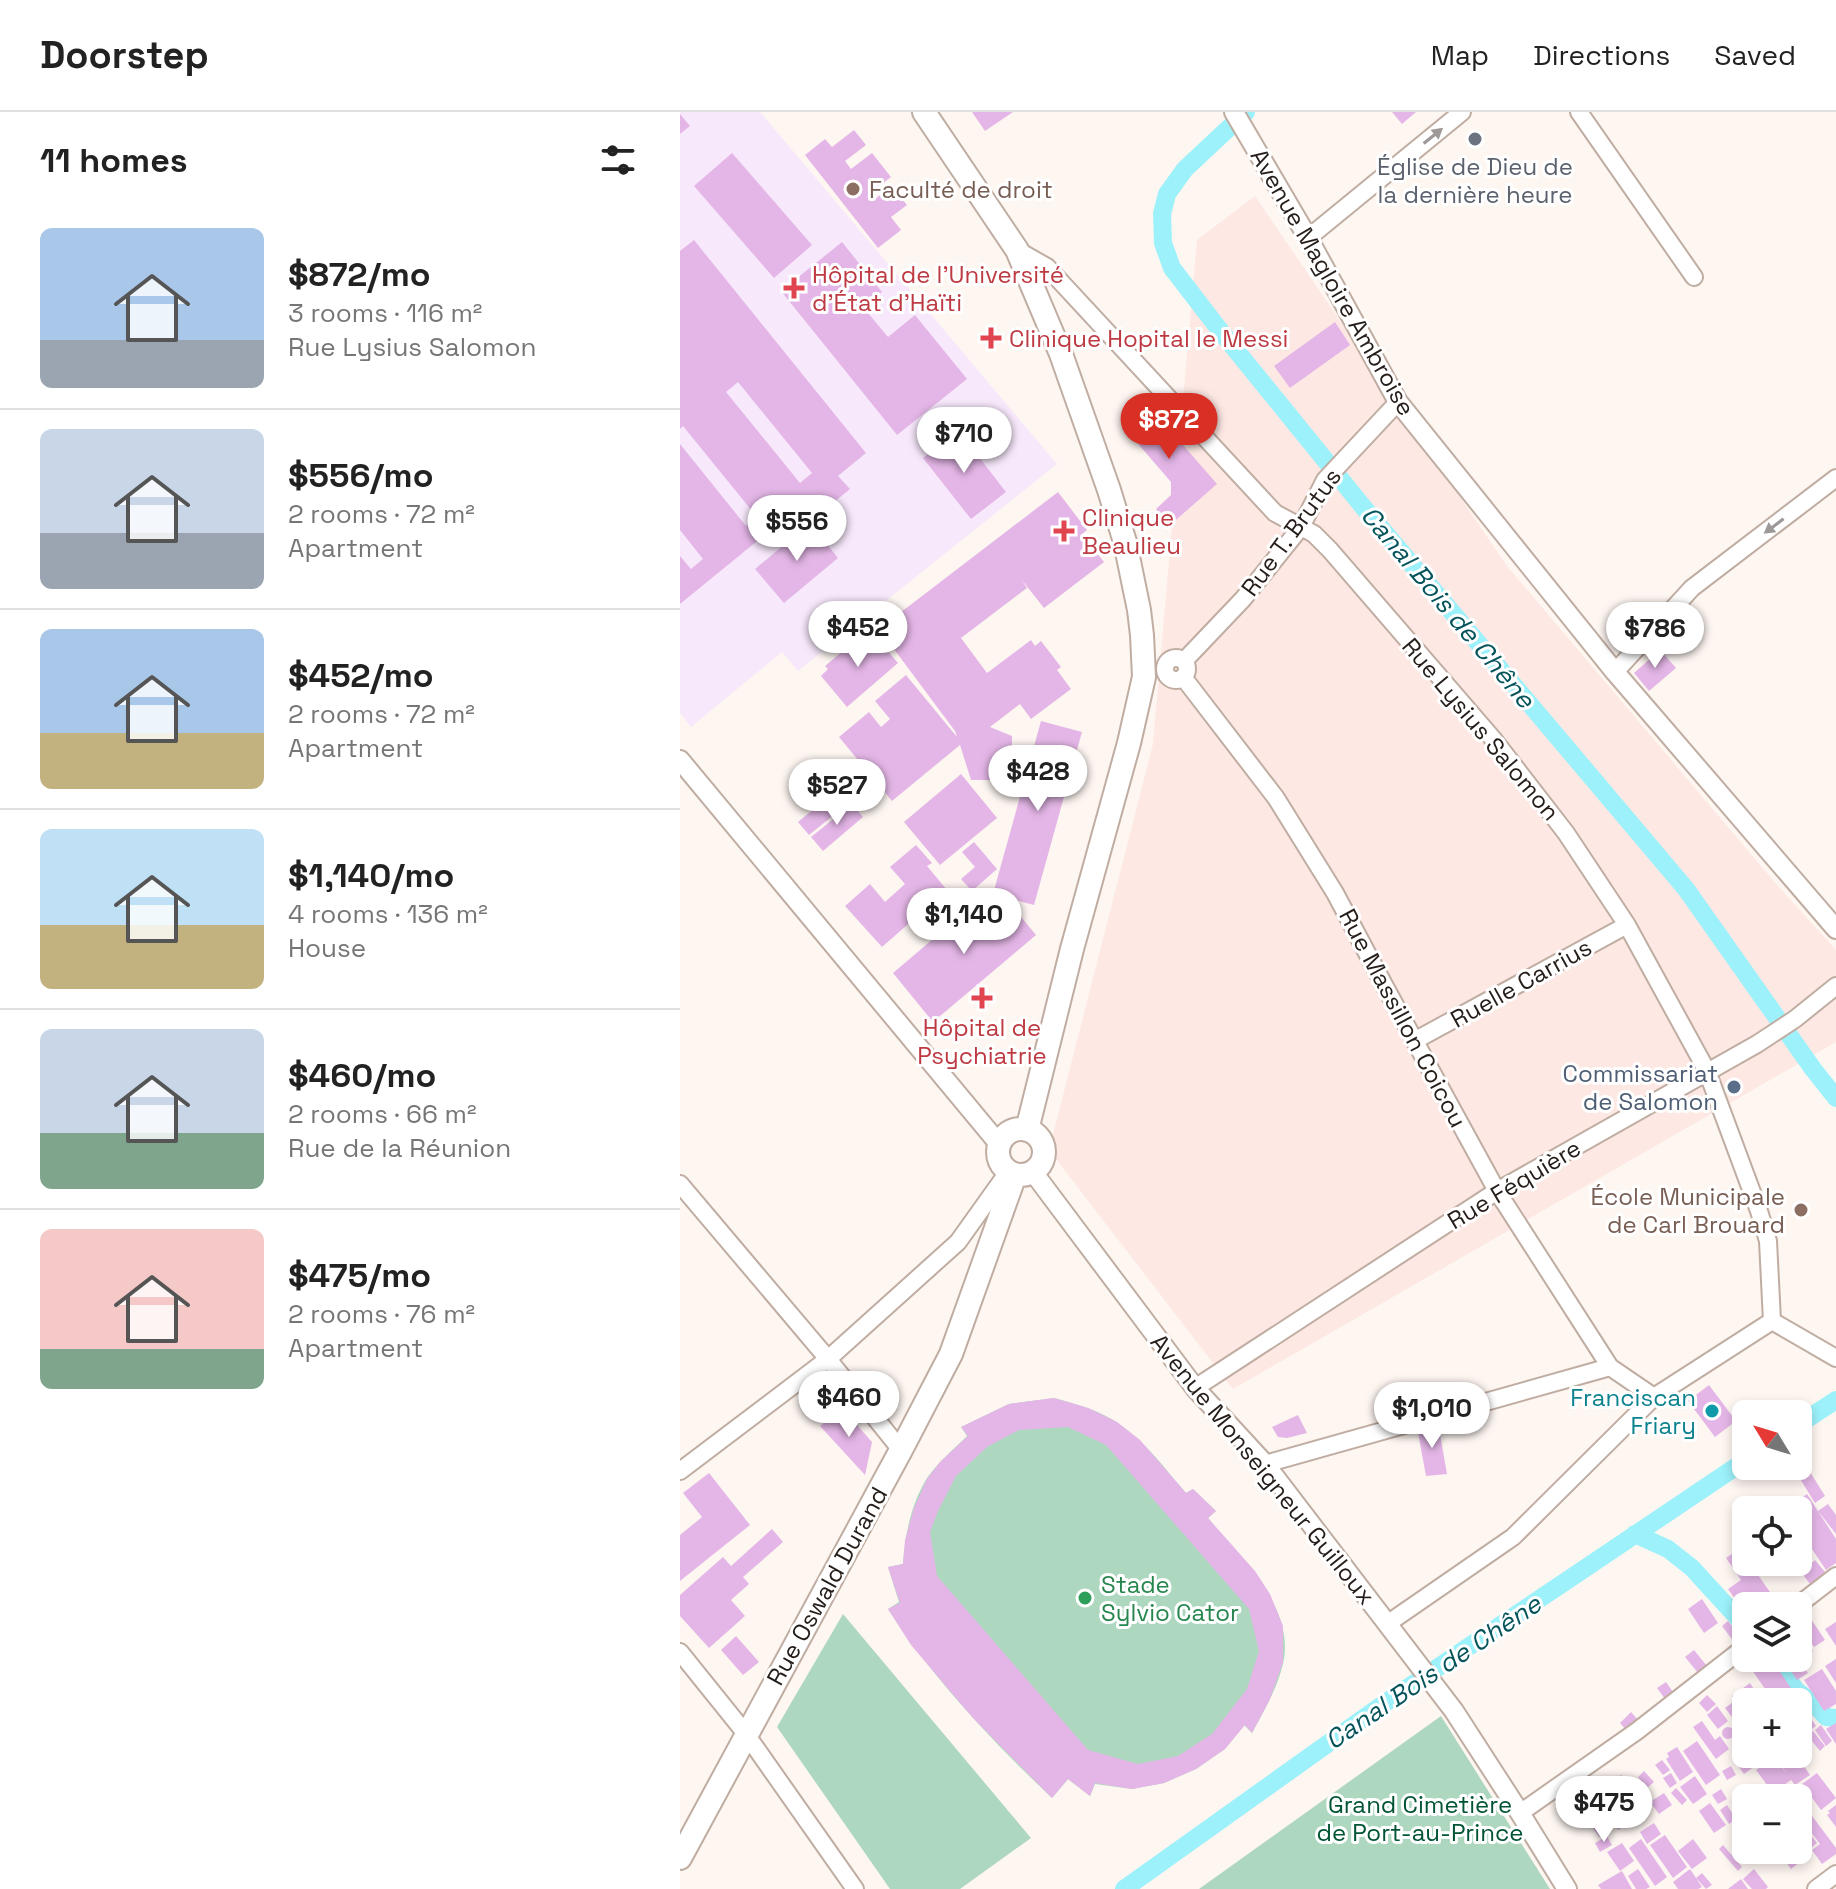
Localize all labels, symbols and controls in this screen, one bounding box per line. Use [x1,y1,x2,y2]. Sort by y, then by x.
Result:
text: Doorstep [40,31,209,79]
text: Map [1431,37,1489,73]
text: Directions [1533,37,1670,73]
text: Saved [1714,37,1796,73]
one-way arrow [1423,128,1443,145]
marker: Église de Dieu de la dernière heure [1466,130,1484,148]
icon: filters [596,138,640,182]
text: 11 homes [40,139,188,182]
street label: Avenue Magloire Ambroise [1244,143,1422,421]
place label: Église de Dieu de la dernière heure [1377,151,1573,210]
place label: Faculté de droit [869,174,1053,205]
marker: Faculté de droit [844,180,862,198]
text: $872/mo [288,253,431,296]
place label: Hôpital de l'Université d'État d'Haïti [812,259,1064,318]
icon: home [104,260,200,356]
marker: Hôpital de l'Université d'État d'Haïti [783,277,805,299]
text: 3 rooms · 116 m² [288,296,482,330]
place label: Clinique Hopital le Messi [1009,323,1288,354]
marker: Clinique Hopital le Messi [980,327,1002,349]
text: Rue Lysius Salomon [288,330,536,364]
pin: $872 [1122,393,1216,461]
text: $872 [1139,402,1199,436]
pin: $710 [917,407,1011,475]
text: $710 [935,416,993,450]
text: $556/mo [288,454,433,497]
icon: home [104,461,200,557]
street label: Rue T. Brutus [1234,462,1348,602]
pin: $556 [750,495,844,563]
text: 2 rooms · 72 m² [288,497,475,531]
water label: Canal Bois de Chêne [1353,499,1544,716]
place label: Clinique Beaulieu [1082,502,1181,561]
text: $556 [765,504,829,538]
one-way arrow [1764,517,1784,533]
marker: Clinique Beaulieu [1053,520,1075,542]
text: Apartment [288,531,423,565]
pin: $452 [811,601,905,669]
pin: $786 [1608,602,1702,670]
text: $452 [826,610,890,644]
text: $786 [1624,611,1686,645]
street label: Rue Lysius Salomon [1395,631,1567,827]
text: $452/mo [288,654,434,697]
icon: home [104,661,200,757]
text: 2 rooms · 72 m² [288,697,475,731]
text: Apartment [288,731,423,765]
pin: $428 [991,745,1085,813]
text: $428 [1006,754,1070,788]
pin: $527 [790,759,884,827]
text: $527 [807,768,867,802]
text: $1,140/mo [288,854,454,897]
icon: home [104,861,200,957]
pin: $1,140 [899,888,1029,956]
text: 4 rooms · 136 m² [288,897,488,931]
text: $1,140 [925,897,1003,931]
street label: Rue Massillon Coicou [1332,903,1474,1133]
text: House [288,931,366,965]
street label: Ruelle Carrius [1445,931,1597,1035]
marker: Hôpital de Psychiatrie [971,987,993,1009]
place label: Hôpital de Psychiatrie [917,1012,1047,1071]
text: $460/mo [288,1054,436,1097]
place label: Commissariat de Salomon [1563,1058,1718,1117]
icon: home [104,1061,200,1157]
marker: Commissariat de Salomon [1725,1078,1743,1096]
text: 2 rooms · 66 m² [288,1097,477,1131]
text: Rue de la Réunion [288,1131,511,1165]
street label: Rue Féquière [1442,1132,1586,1236]
place label: École Municipale de Carl Brouard [1590,1181,1785,1240]
marker: École Municipale de Carl Brouard [1792,1201,1810,1219]
text: $475/mo [288,1254,431,1297]
icon: home [104,1261,200,1357]
text: 2 rooms · 76 m² [288,1297,475,1331]
street label: Avenue Monseigneur Guilloux [1144,1327,1382,1611]
text: Apartment [288,1331,423,1365]
pin: $460 [802,1371,896,1439]
text: $460 [816,1380,882,1414]
pin: $1,010 [1367,1382,1497,1450]
place label: Franciscan Friary [1570,1382,1696,1441]
text: $1,010 [1392,1391,1472,1425]
north arrow [1732,1400,1812,1480]
map controls [1732,1400,1812,1864]
marker: Franciscan Friary [1703,1402,1721,1420]
street label: Rue Oswald Durand [760,1481,894,1691]
button: locate [1732,1496,1812,1576]
place label: Stade Sylvio Cator [1101,1569,1239,1628]
water label: Canal Bois de Chêne [1318,1586,1549,1757]
marker: Stade Sylvio Cator [1076,1589,1094,1607]
button: layers [1732,1592,1812,1672]
button: + [1732,1688,1812,1768]
pin: $475 [1557,1776,1651,1844]
button: − [1732,1784,1812,1864]
text: $475 [1573,1785,1635,1819]
park label: Grand Cimetière de Port-au-Prince [1316,1789,1524,1848]

